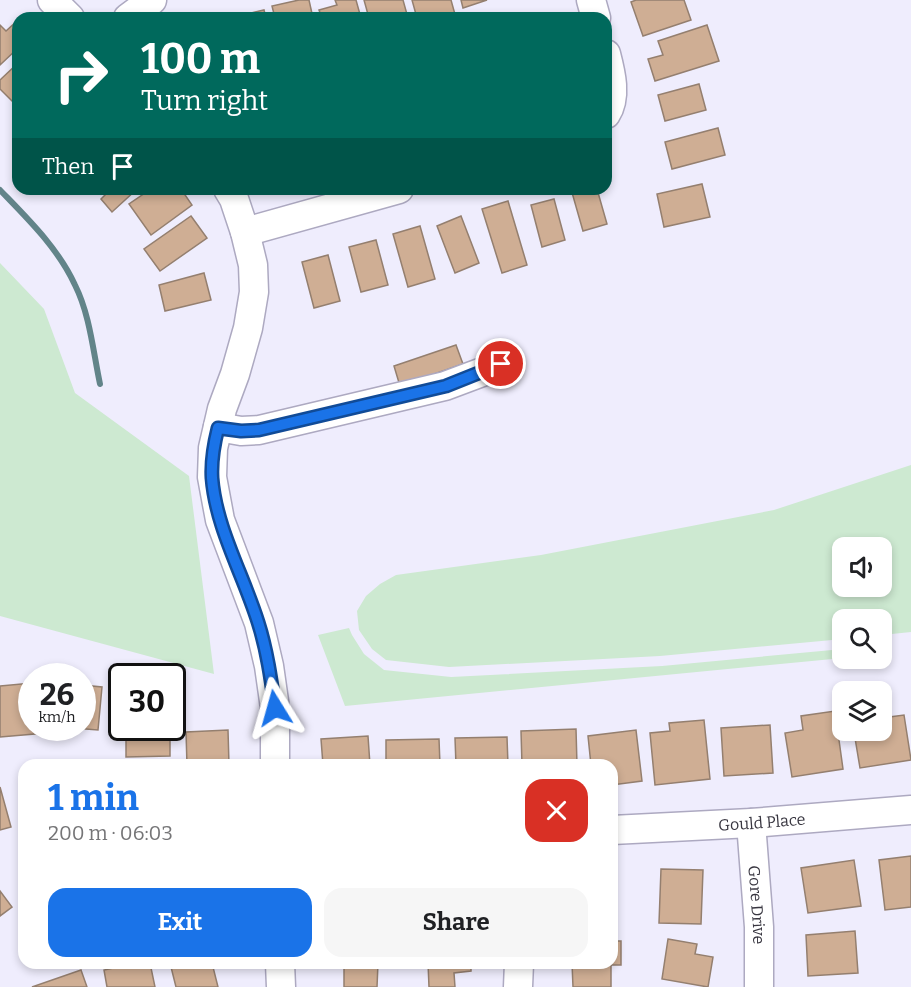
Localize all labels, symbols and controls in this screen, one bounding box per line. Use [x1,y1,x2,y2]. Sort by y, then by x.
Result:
text: 100 m [141,34,260,84]
icon: right [42,36,120,114]
text: Turn right [141,85,268,117]
icon: arrive [106,150,139,183]
text: Then [42,153,94,180]
pin [475,338,526,389]
icon: arrive [484,347,517,380]
map controls [832,537,892,741]
button: sound [832,537,892,597]
button: search [832,609,892,669]
speed limit sign: 30 [108,663,186,741]
position arrow [243,676,307,740]
text: 26 [40,677,74,713]
button: layers [832,681,892,741]
text: km/h [38,708,76,726]
text: 1 min [48,776,139,820]
button: close [525,779,588,842]
street label: Gould Place [718,809,806,834]
text: 200 m · 06:03 [48,821,173,845]
street label: Gore Drive [745,865,769,944]
button: Exit [48,888,312,957]
button: Share [324,888,588,957]

